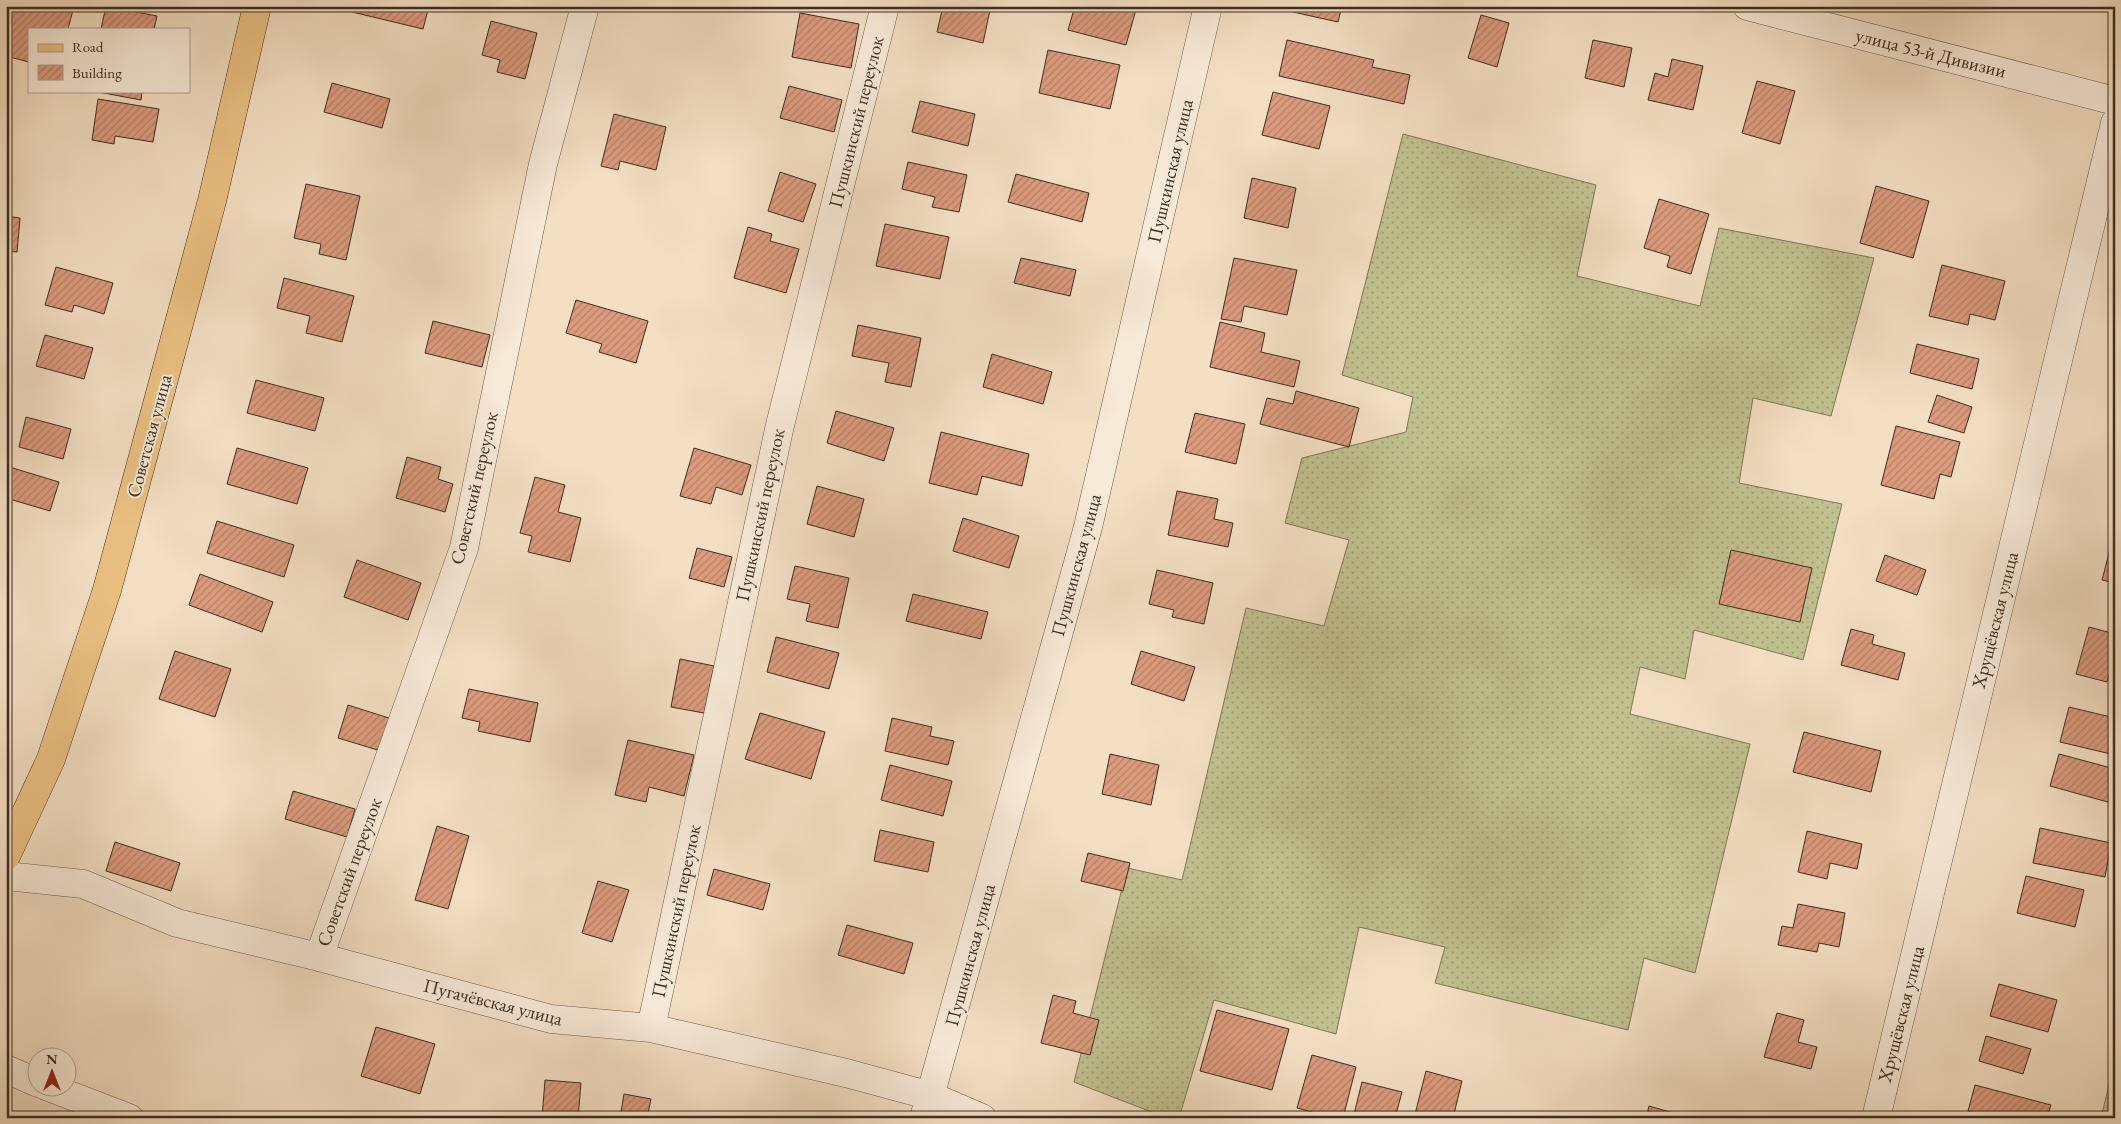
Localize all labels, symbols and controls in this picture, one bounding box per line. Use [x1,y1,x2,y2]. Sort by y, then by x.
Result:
street label: улица 53-й Дивизии [1853,22,2009,84]
legend [28,28,190,92]
street label: Пушкинский переулок [823,33,889,211]
text: Road [72,37,104,56]
text: Building [72,63,122,82]
street label: Пушкинская улица [1141,96,1199,245]
street label: Советская улица [121,371,178,500]
street label: Советский переулок [444,409,504,567]
street label: Пушкинский переулок [729,426,791,604]
street label: Пушкинская улица [1045,491,1107,639]
street label: Хрущёвская улица [1966,549,2024,692]
street label: Советский переулок [311,794,387,950]
street label: Пушкинский переулок [645,822,707,1000]
street label: Пушкинская улица [939,881,1001,1029]
street label: Хрущёвская улица [1872,943,1930,1086]
street label: Пугачёвская улица [421,973,566,1031]
north arrow [28,1046,78,1096]
text: N [46,1050,58,1068]

